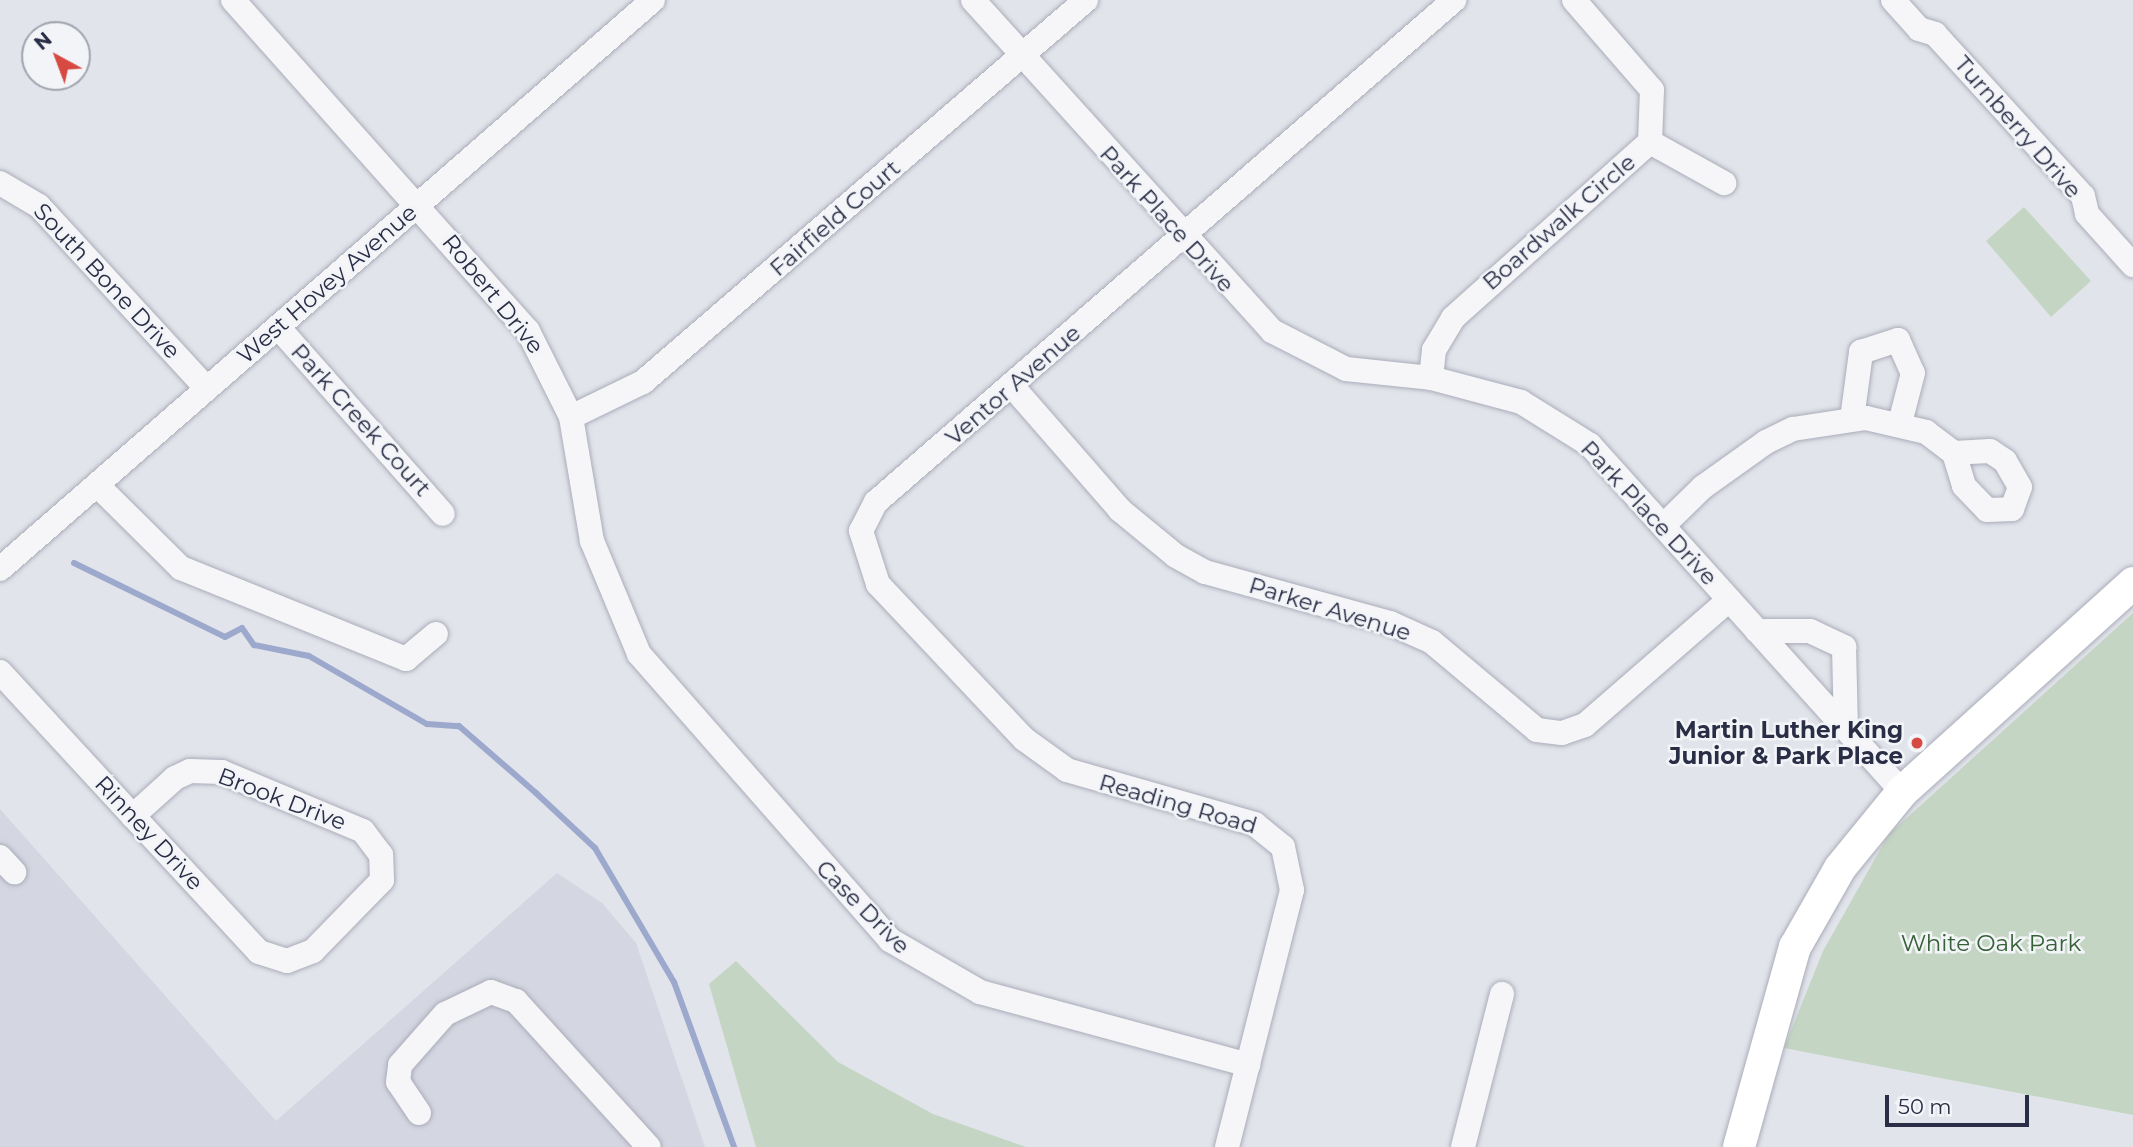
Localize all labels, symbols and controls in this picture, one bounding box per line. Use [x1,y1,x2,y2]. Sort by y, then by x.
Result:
north arrow [21,21,91,91]
text: N [30,28,57,55]
street label: Turnberry Drive [1949,50,2087,204]
street label: Park Place Drive [1094,140,1240,298]
street label: Boardwalk Circle [1477,148,1641,296]
street label: Fairfield Court [764,154,906,282]
street label: South Bone Drive [28,198,186,364]
street label: West Hovey Avenue [232,199,422,369]
street label: Robert Drive [436,229,550,359]
street label: Ventor Avenue [940,319,1086,451]
street label: Park Creek Court [285,338,437,502]
street label: Park Place Drive [1575,435,1723,591]
street label: Parker Avenue [1246,571,1414,647]
place label: Martin Luther King Junior & Park Place [1669,716,1903,770]
marker: Martin Luther King Junior & Park Place [1909,735,1925,751]
street label: Brook Drive [214,762,350,836]
street label: Reading Road [1096,768,1260,840]
street label: Rinney Drive [89,770,209,896]
street label: Case Drive [810,854,916,960]
park label: White Oak Park [1901,929,2081,957]
scale bar [1888,1080,2032,1124]
text: 50 m [1898,1094,1952,1119]

